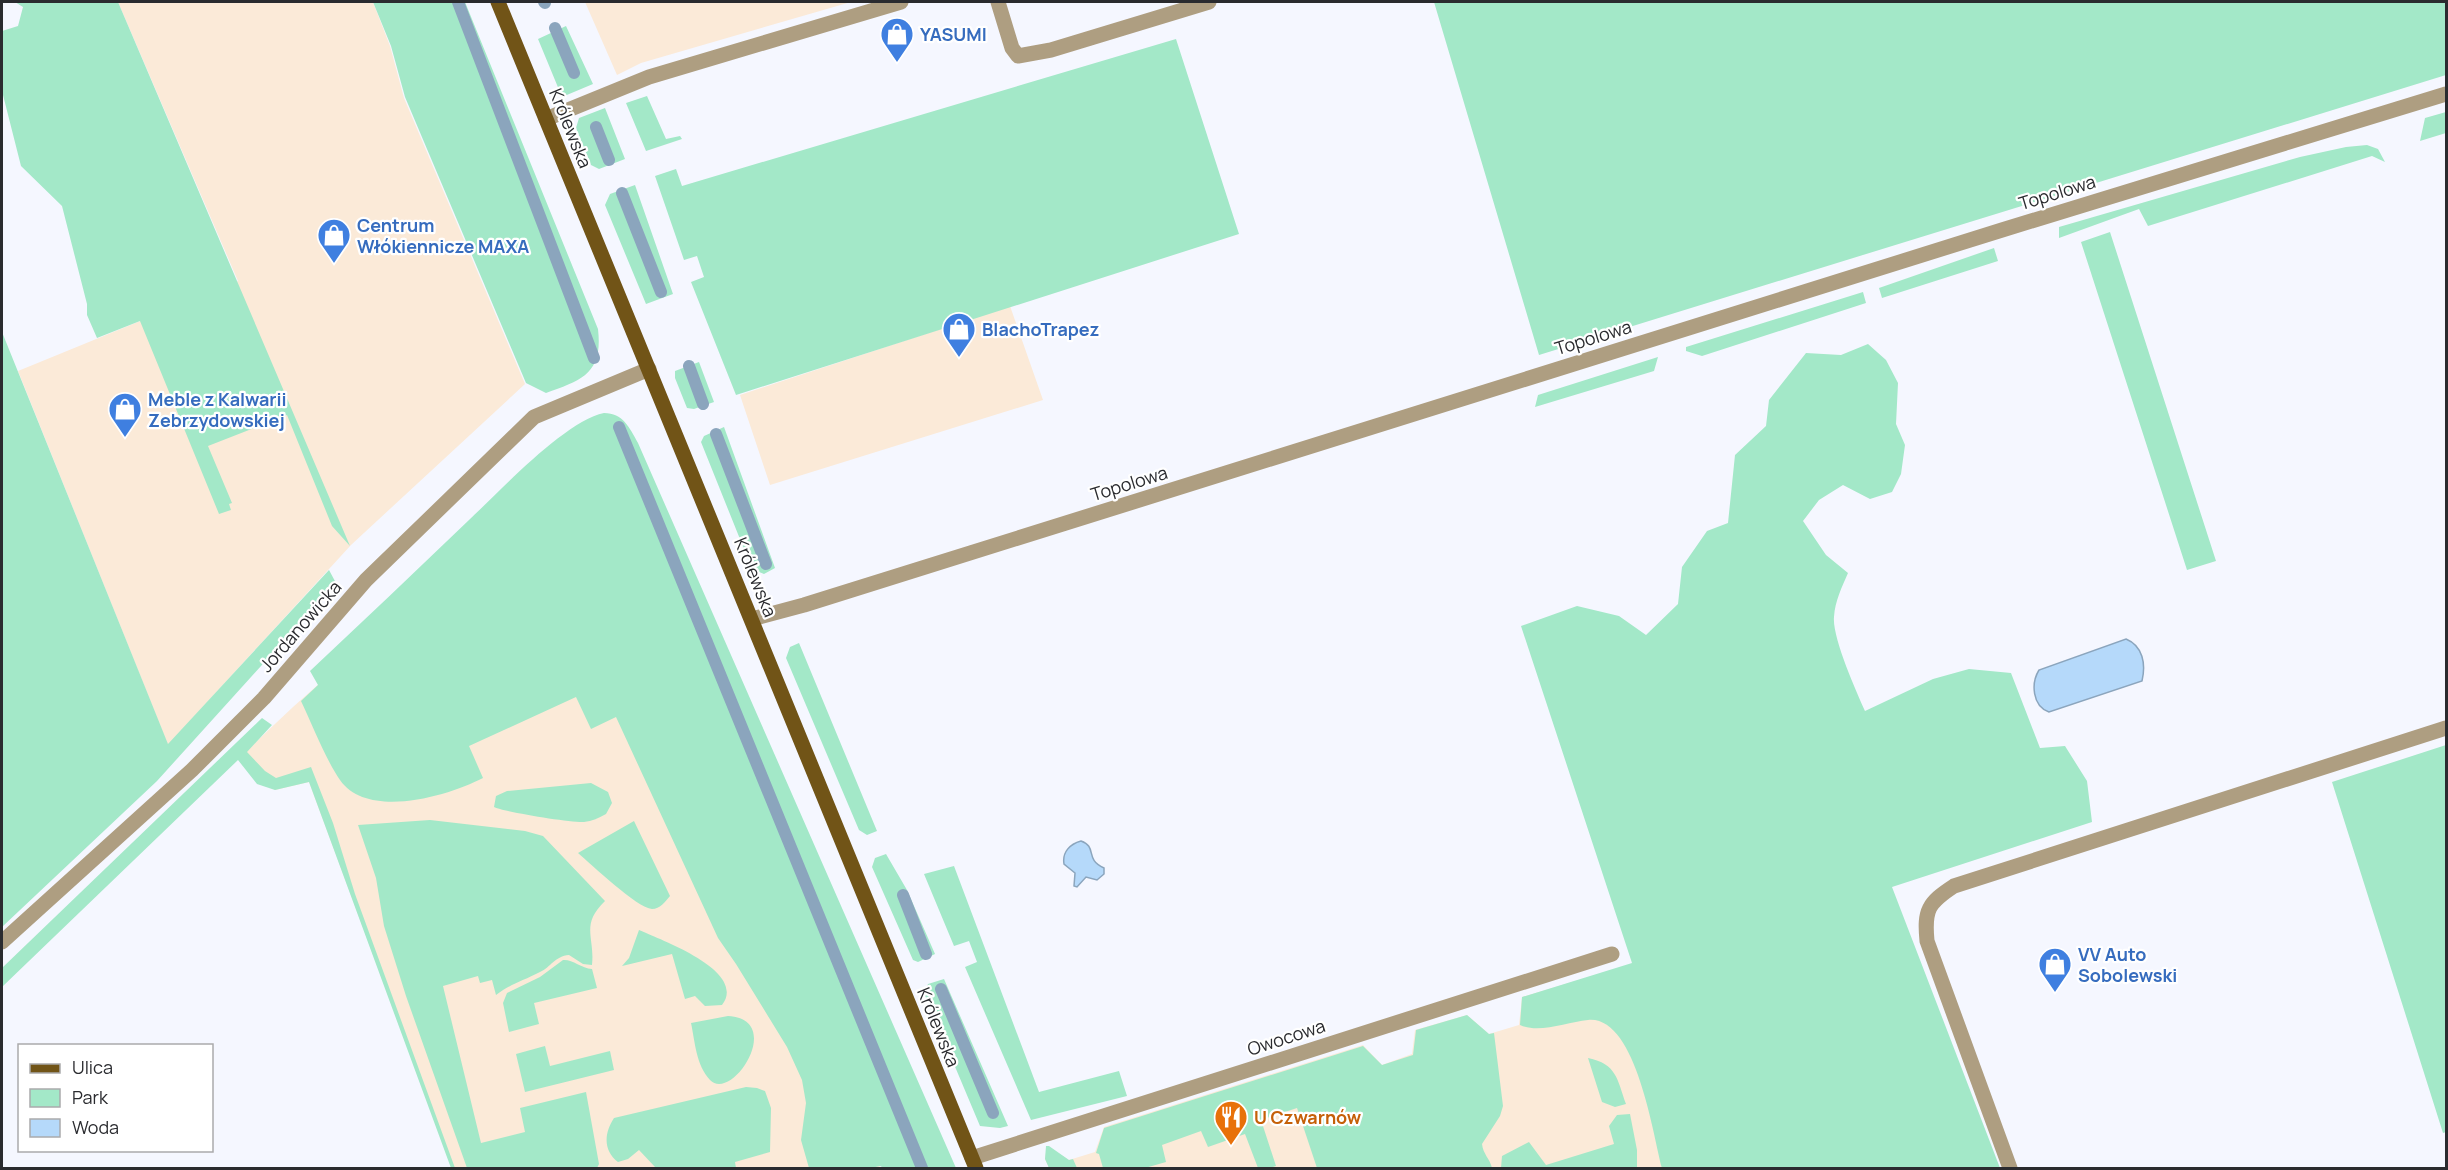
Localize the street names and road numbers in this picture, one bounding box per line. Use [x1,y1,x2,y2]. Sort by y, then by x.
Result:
street label: Królewska [544,85,598,171]
street label: Topolowa [2016,169,2098,215]
street label: Topolowa [1552,314,1634,360]
street label: Topolowa [1088,460,1170,506]
street label: Królewska [729,534,783,620]
street label: Jordanowicka [254,575,346,677]
street label: Królewska [912,984,966,1070]
street label: Owocowa [1244,1013,1328,1061]

